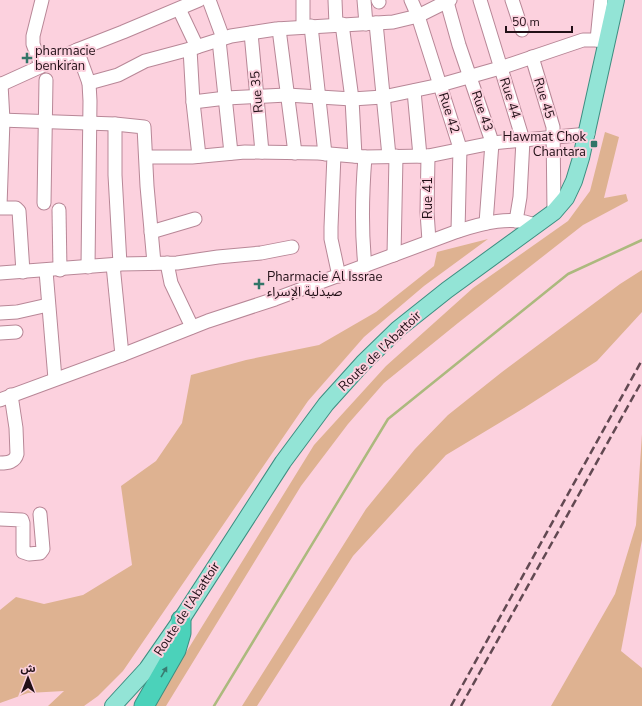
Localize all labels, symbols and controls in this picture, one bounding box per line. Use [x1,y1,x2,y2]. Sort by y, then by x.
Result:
scale bar [506,8,572,34]
text: 50 m [512,14,540,30]
place label: pharmacie benkiran [35,42,96,75]
marker: pharmacie benkiran [22,53,32,63]
street label: Rue 35 [246,70,268,114]
street label: Rue 44 [495,75,525,121]
street label: Rue 45 [529,75,559,121]
street label: Rue 43 [467,88,497,134]
street label: Rue 42 [434,90,464,136]
place label: Hawmat Chok Chantara [503,128,586,161]
marker: Hawmat Chok Chantara [589,139,599,149]
street label: Rue 41 [419,177,437,219]
place label: Pharmacie Al Issrae صيدلية الإسراء [267,268,382,301]
marker: Pharmacie Al Issrae صيدلية الإسراء [254,279,264,289]
street label: Route de l’Abattoir [335,306,426,395]
street label: Route de l’Abattoir [150,558,224,660]
north arrow [8,658,48,698]
text: ش [20,661,36,676]
one-way arrow [160,666,167,678]

